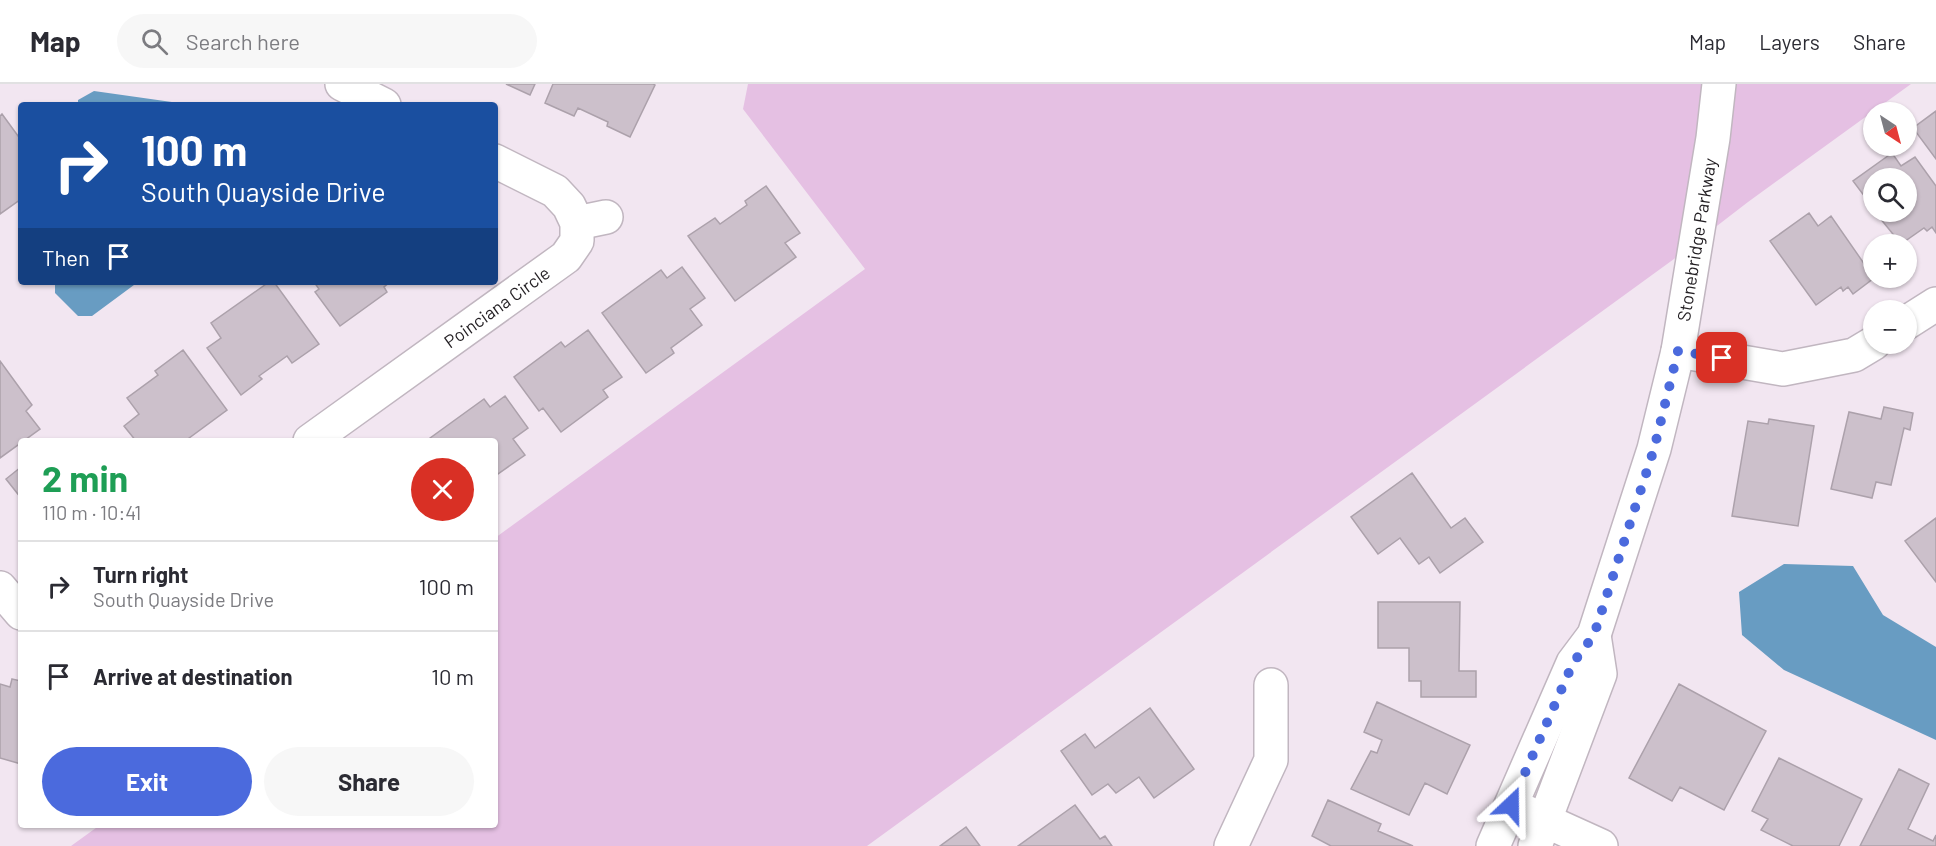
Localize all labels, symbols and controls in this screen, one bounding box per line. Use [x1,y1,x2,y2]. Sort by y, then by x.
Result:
search box [117,14,537,68]
text: Map [30,24,81,58]
icon: search [138,25,171,58]
text: Search here [186,28,300,54]
text: Map [1689,29,1726,54]
text: Layers [1759,29,1820,54]
text: Share [1853,29,1906,54]
north arrow [1863,102,1917,156]
map controls [1863,102,1917,354]
text: 100 m [141,124,247,174]
icon: right [42,126,120,204]
street label: Stonebridge Parkway [1672,156,1721,323]
button: search [1863,168,1917,222]
text: South Quayside Drive [141,175,386,207]
button: + [1863,234,1917,288]
icon: arrive [102,240,135,273]
text: Then [42,244,90,270]
street label: Poinciana Circle [440,261,554,352]
button: − [1863,300,1917,354]
pin [1696,332,1747,383]
icon: arrive [1705,341,1738,374]
text: 2 min [42,456,128,499]
button: close [411,458,474,521]
text: 110 m · 10:41 [42,500,141,524]
text: Turn right [93,561,188,587]
icon: right [42,570,75,603]
text: 100 m [419,573,474,599]
text: South Quayside Drive [93,587,274,611]
icon: arrive [42,660,75,693]
text: Arrive at destination [93,663,292,689]
text: 10 m [431,663,474,689]
button: Exit [42,747,252,816]
button: Share [264,747,474,816]
position arrow [1479,773,1543,837]

